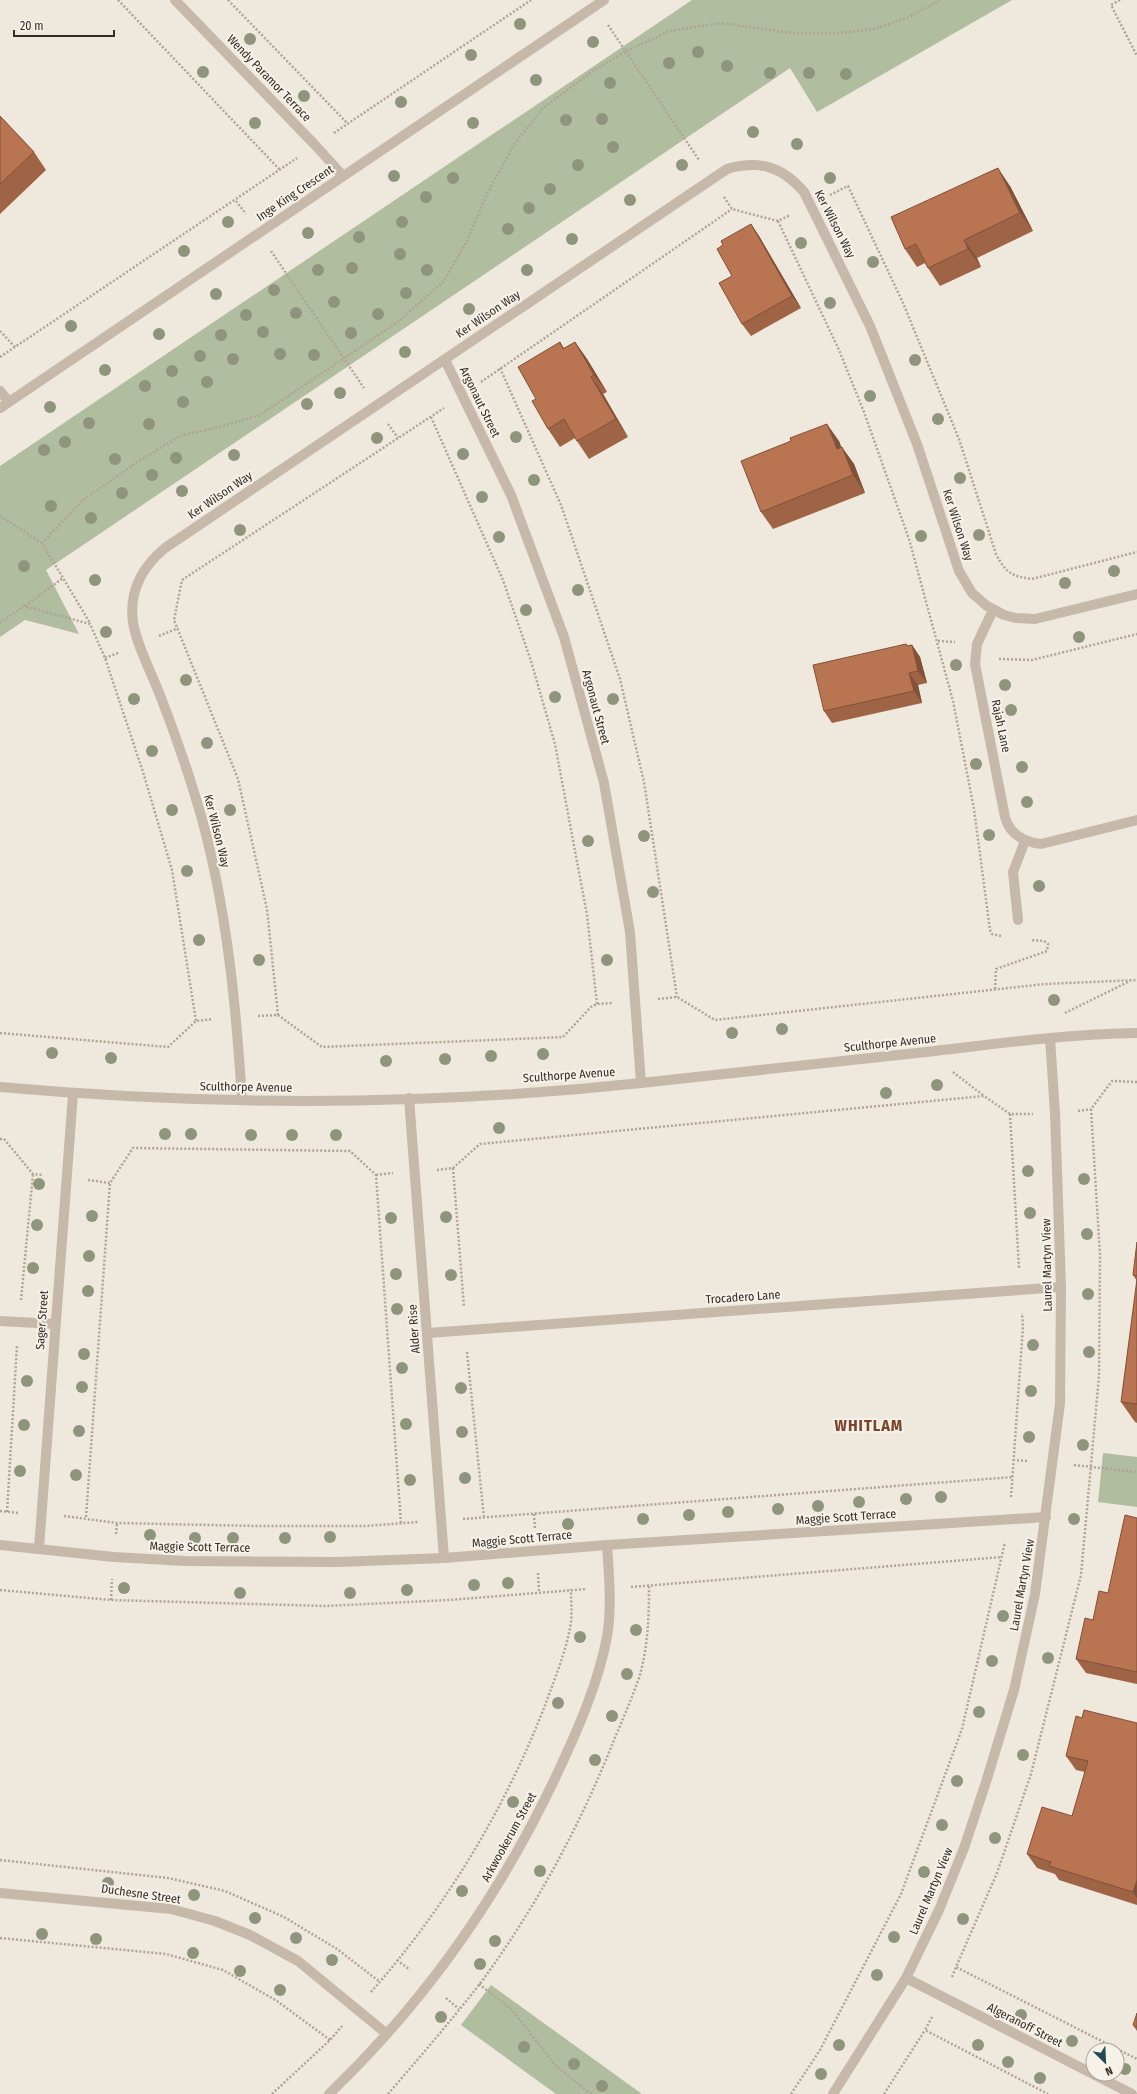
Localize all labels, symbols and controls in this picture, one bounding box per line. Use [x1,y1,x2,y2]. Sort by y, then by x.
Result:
scale bar [14,12,114,38]
text: 20 m [20,19,44,33]
street label: Wendy Paramor Terrace [224,32,314,124]
street label: Inge King Crescent [254,162,336,224]
street label: Ker Wilson Way [812,188,858,261]
street label: Ker Wilson Way [453,287,523,341]
street label: Argonaut Street [457,364,503,440]
street label: Ker Wilson Way [185,468,255,522]
street label: Ker Wilson Way [940,487,976,563]
street label: Argonaut Street [579,668,613,746]
street label: Rajah Lane [989,698,1013,754]
street label: Ker Wilson Way [201,793,233,869]
street label: Sculthorpe Avenue [843,1031,937,1055]
street label: Sculthorpe Avenue [522,1065,616,1085]
street label: Sculthorpe Avenue [200,1079,292,1095]
street label: Laurel Martyn View [1039,1218,1055,1312]
street label: Trocadero Lane [705,1287,781,1307]
street label: Sager Street [33,1290,51,1350]
street label: Alder Rise [405,1304,423,1354]
district label: WHITLAM [835,1416,903,1435]
street label: Maggie Scott Terrace [795,1506,897,1527]
street label: Maggie Scott Terrace [471,1528,573,1550]
street label: Laurel Martyn View [1007,1538,1037,1632]
street label: Maggie Scott Terrace [150,1539,251,1555]
street label: Arkwookerum Street [479,1790,539,1884]
street label: Laurel Martyn View [906,1845,956,1937]
street label: Duchesne Street [100,1881,182,1907]
street label: Algeranoff Street [985,2000,1065,2050]
north arrow [1085,2042,1125,2082]
text: N [1103,2063,1115,2078]

